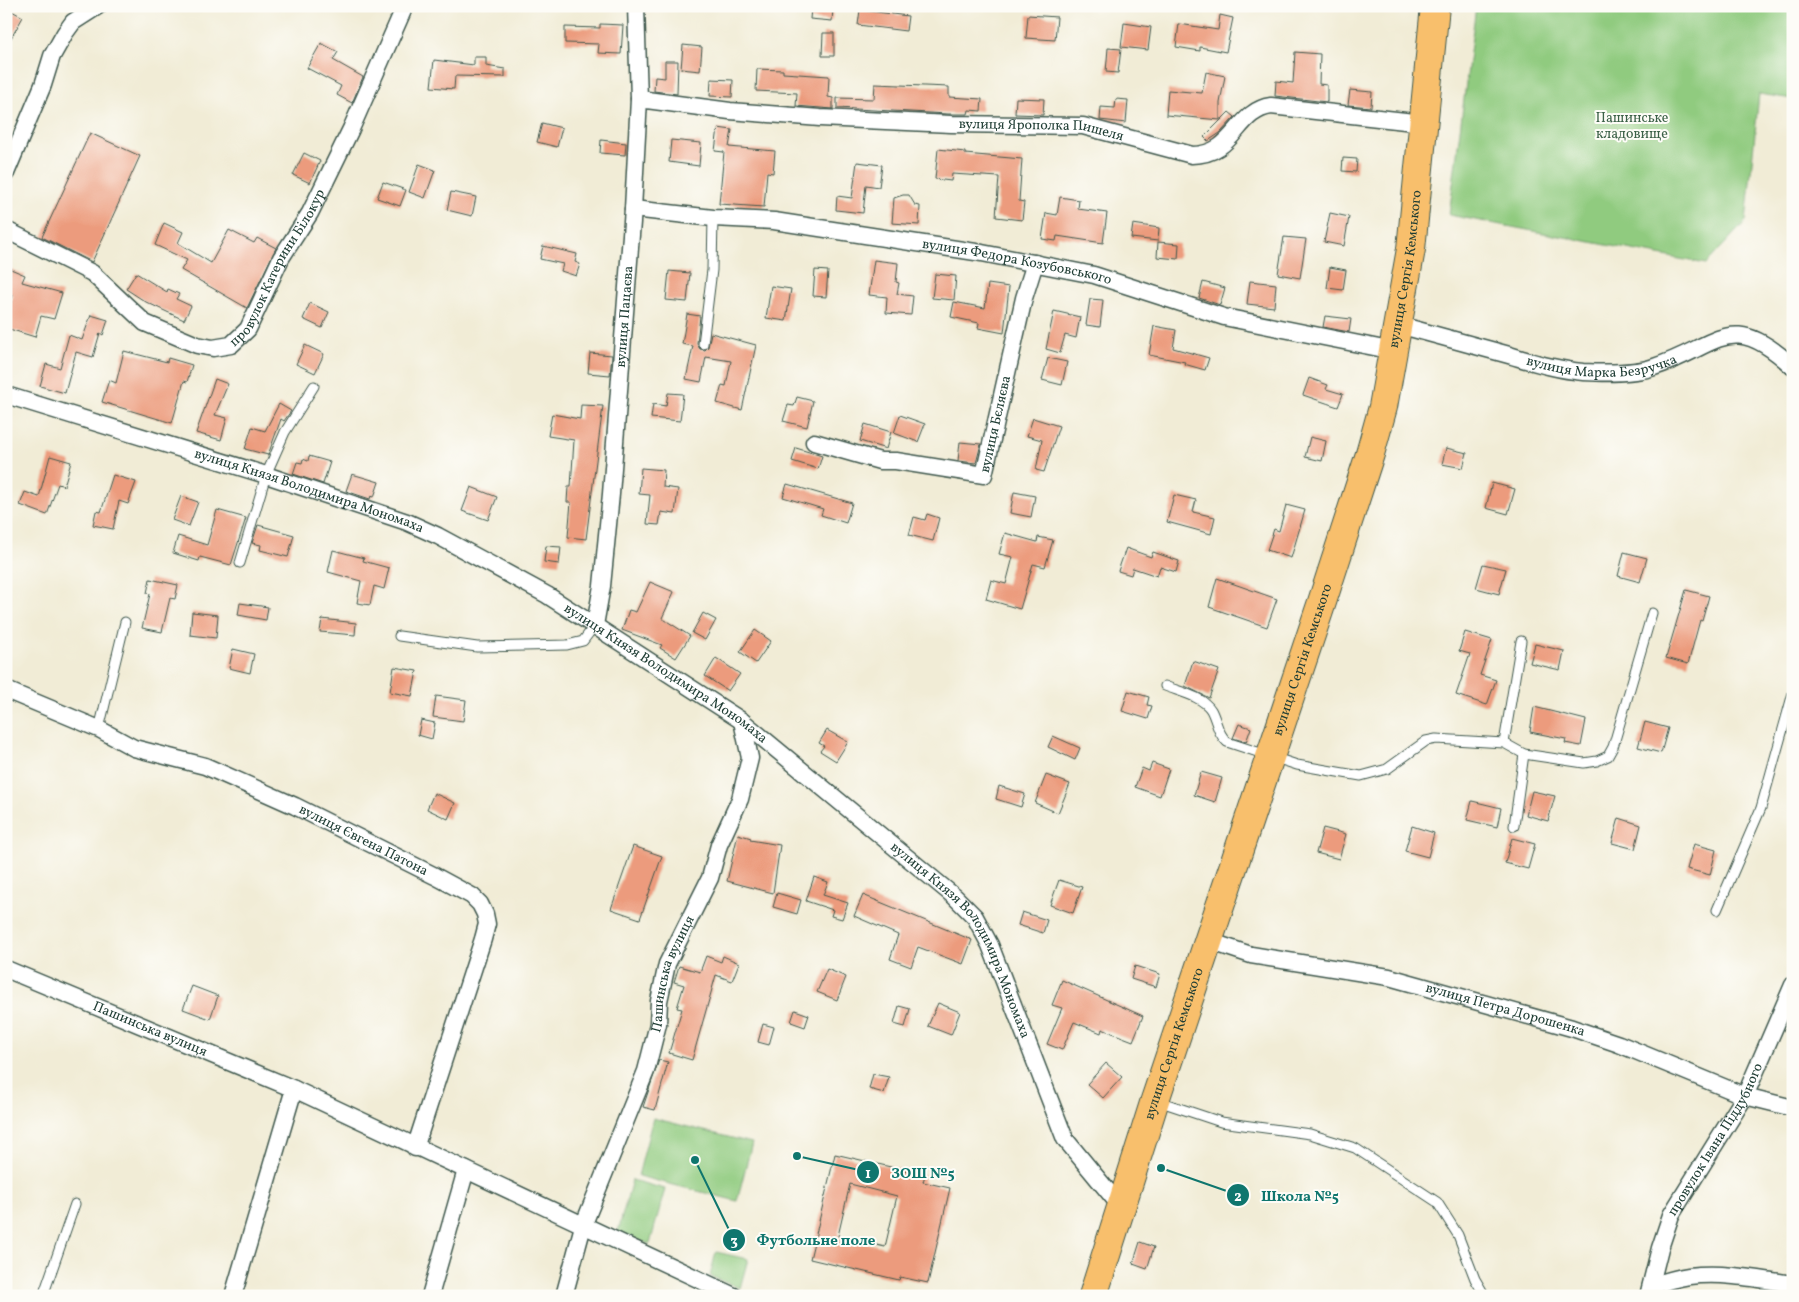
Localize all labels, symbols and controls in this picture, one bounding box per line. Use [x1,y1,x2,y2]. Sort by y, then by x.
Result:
park label: Пашинське кладовище [1596,109,1669,144]
street label: вулиця Ярополка Пишеля [959,115,1126,146]
street label: провулок Катерини Білокур [225,186,330,351]
street label: вулиця Сергія Кемського [1384,189,1426,349]
street label: вулиця Федора Козубовського [921,234,1114,290]
street label: вулиця Пацаєва [611,265,638,368]
street label: вулиця Марка Безручка [1524,350,1680,382]
street label: вулиця Бєляєва [975,374,1016,475]
street label: вулиця Князя Володимира Мономаха [192,444,427,538]
street label: вулиця Сергія Кемського [1268,581,1337,738]
street label: вулиця Князя Володимира Мономаха [560,599,772,748]
street label: вулиця Євгена Патона [296,800,431,881]
street label: вулиця Князя Володимира Мономаха [886,838,1035,1041]
street label: Пашинська вулиця [647,912,699,1035]
street label: вулиця Сергія Кемського [1140,965,1208,1122]
street label: вулиця Петра Дорошенка [1424,978,1588,1041]
street label: Пашинська вулиця [90,997,210,1061]
street label: провулок Івана Піддубного [1663,1060,1768,1220]
callout: ЗОШ №5 [856,1157,964,1187]
text: 1 [865,1164,871,1185]
text: ЗОШ №5 [891,1164,955,1185]
callout: Школа №5 [1226,1180,1348,1210]
text: 2 [1234,1187,1242,1208]
text: Школа №5 [1261,1187,1339,1208]
callout: Футбольне поле [721,1225,885,1255]
text: 3 [730,1231,738,1252]
text: Футбольне поле [757,1231,876,1252]

